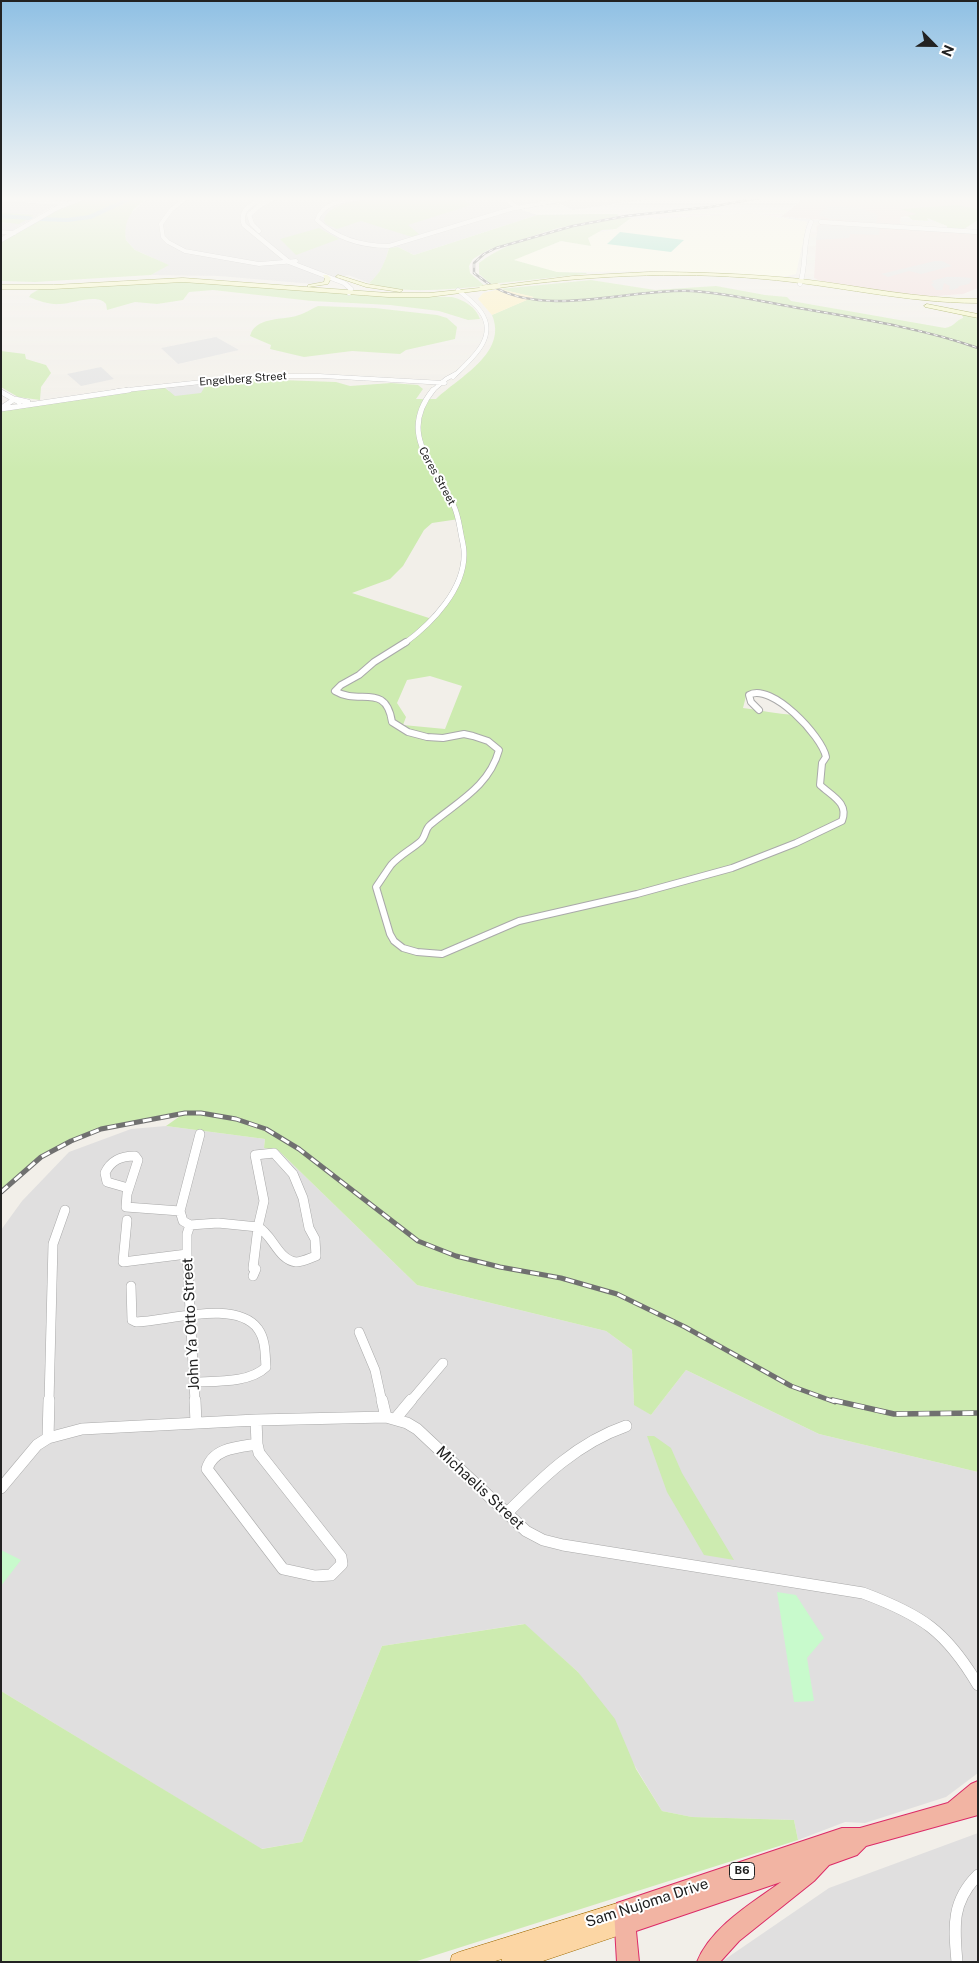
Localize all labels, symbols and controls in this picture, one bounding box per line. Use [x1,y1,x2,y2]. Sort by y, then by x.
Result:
north arrow [909,20,959,70]
text: N [938,43,957,59]
street label: Engelberg Street [199,369,287,389]
street label: Ceres Street [416,445,458,507]
street label: John Ya Otto Street [179,1257,203,1391]
street label: Michaelis Street [432,1443,528,1533]
road number: B6 [730,1862,754,1880]
street label: Sam Nujoma Drive [583,1875,711,1931]

